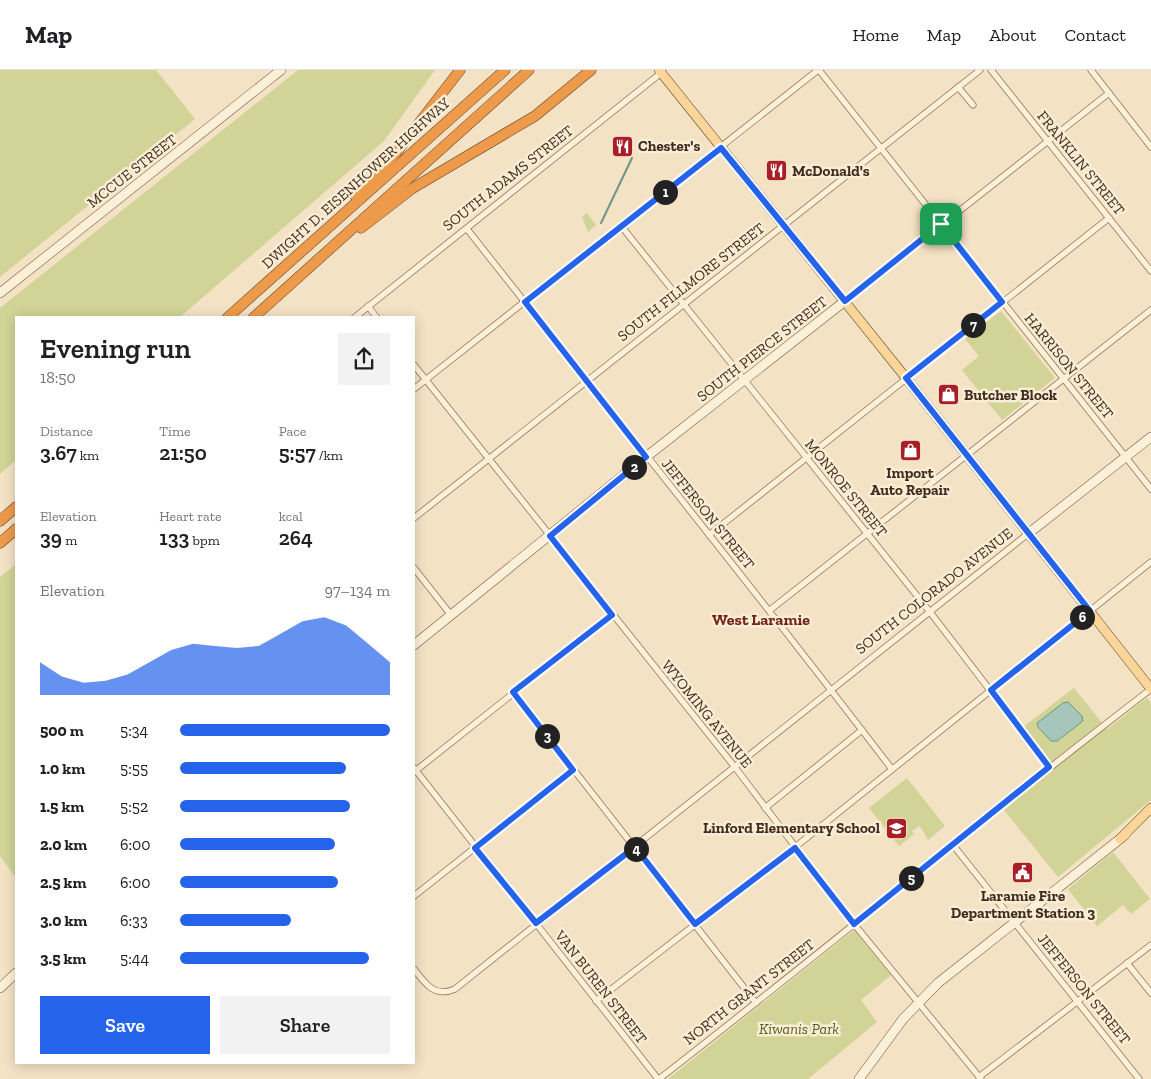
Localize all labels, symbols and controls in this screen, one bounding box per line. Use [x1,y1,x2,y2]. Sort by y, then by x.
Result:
text: Map [25,20,72,49]
text: Home [852,24,899,46]
text: Map [927,24,961,46]
text: About [989,24,1036,46]
text: Contact [1064,24,1126,46]
street label: DWIGHT D. EISENHOWER HIGHWAY [258,93,454,272]
street label: FRANKLIN STREET [1033,107,1129,219]
street label: SOUTH ADAMS STREET [439,121,577,235]
street label: MCCUE STREET [84,130,180,212]
restaurant icon: Chester's [610,134,634,158]
place label: Chester's [638,137,700,155]
restaurant icon: McDonald's [764,159,788,183]
place label: McDonald's [792,162,870,180]
pin: 1 [652,180,678,204]
text: 1 [663,184,668,201]
pin [920,203,962,245]
icon: arrive [927,210,955,238]
street label: SOUTH FILLMORE STREET [614,219,768,345]
street label: SOUTH PIERCE STREET [693,293,831,405]
street label: HARRISON STREET [1021,309,1117,423]
pin: 7 [960,312,986,338]
text: 7 [970,317,977,334]
text: Evening run [40,332,191,365]
button: share [338,333,390,385]
text: 18:50 [40,368,76,387]
shop icon: Butcher Block [936,383,960,407]
place label: Butcher Block [964,386,1058,404]
text: Distance [40,423,93,440]
text: Time [159,423,191,440]
text: Pace [279,423,306,440]
street label: MONROE STREET [801,436,891,540]
shop icon: Import Auto Repair [898,438,922,462]
text: 3.67 [40,440,77,465]
text: 21:50 [159,440,207,465]
text: 5:57 [279,440,316,465]
text: km [77,447,99,464]
text: /km [316,447,343,464]
pin: 2 [622,454,646,480]
street label: JEFFERSON STREET [658,455,758,573]
text: 2 [631,459,638,476]
place label: Import Auto Repair [870,464,950,499]
text: Elevation [40,508,97,525]
text: Heart rate [159,508,222,525]
text: kcal [279,508,303,525]
street label: SOUTH COLORADO AVENUE [852,524,1016,658]
text: 39 [40,525,62,550]
text: 133 [159,525,189,550]
text: 264 [279,525,313,550]
text: m [62,532,77,549]
text: bpm [189,532,220,549]
text: Elevation [40,581,105,600]
text: 97–134 m [325,581,390,600]
pin: 6 [1070,604,1094,630]
text: 6 [1079,609,1086,626]
district label: West Laramie [712,610,810,629]
street label: WYOMING AVENUE [658,656,756,772]
text: 500 m [40,721,84,740]
text: 5:34 [120,721,148,740]
pin: 3 [534,724,560,748]
text: 3 [544,728,551,745]
text: 1.0 km [40,759,85,778]
text: 5:55 [120,759,148,778]
text: 1.5 km [40,797,84,816]
text: 5:52 [120,797,148,816]
school or university icon: Linford Elementary School [884,816,908,840]
place label: Linford Elementary School [703,819,880,837]
text: 2.0 km [40,835,87,854]
text: 6:00 [120,835,151,854]
pin: 4 [624,836,648,862]
text: 4 [633,841,640,858]
public building icon: Laramie Fire Department Station 3 [1011,861,1035,885]
pin: 5 [898,866,924,890]
text: 5 [908,870,915,887]
text: 2.5 km [40,873,86,892]
text: 6:00 [120,873,151,892]
place label: Laramie Fire Department Station 3 [951,887,1095,922]
text: 3.0 km [40,911,87,930]
text: 6:33 [120,911,148,930]
street label: VAN BUREN STREET [551,926,651,1047]
street label: JEFFERSON STREET [1034,930,1134,1048]
street label: NORTH GRANT STREET [680,935,818,1049]
text: 3.5 km [40,949,86,968]
text: 5:44 [120,949,149,968]
button: Save [40,996,210,1054]
button: Share [220,996,390,1054]
park label: Kiwanis Park [759,1020,839,1038]

